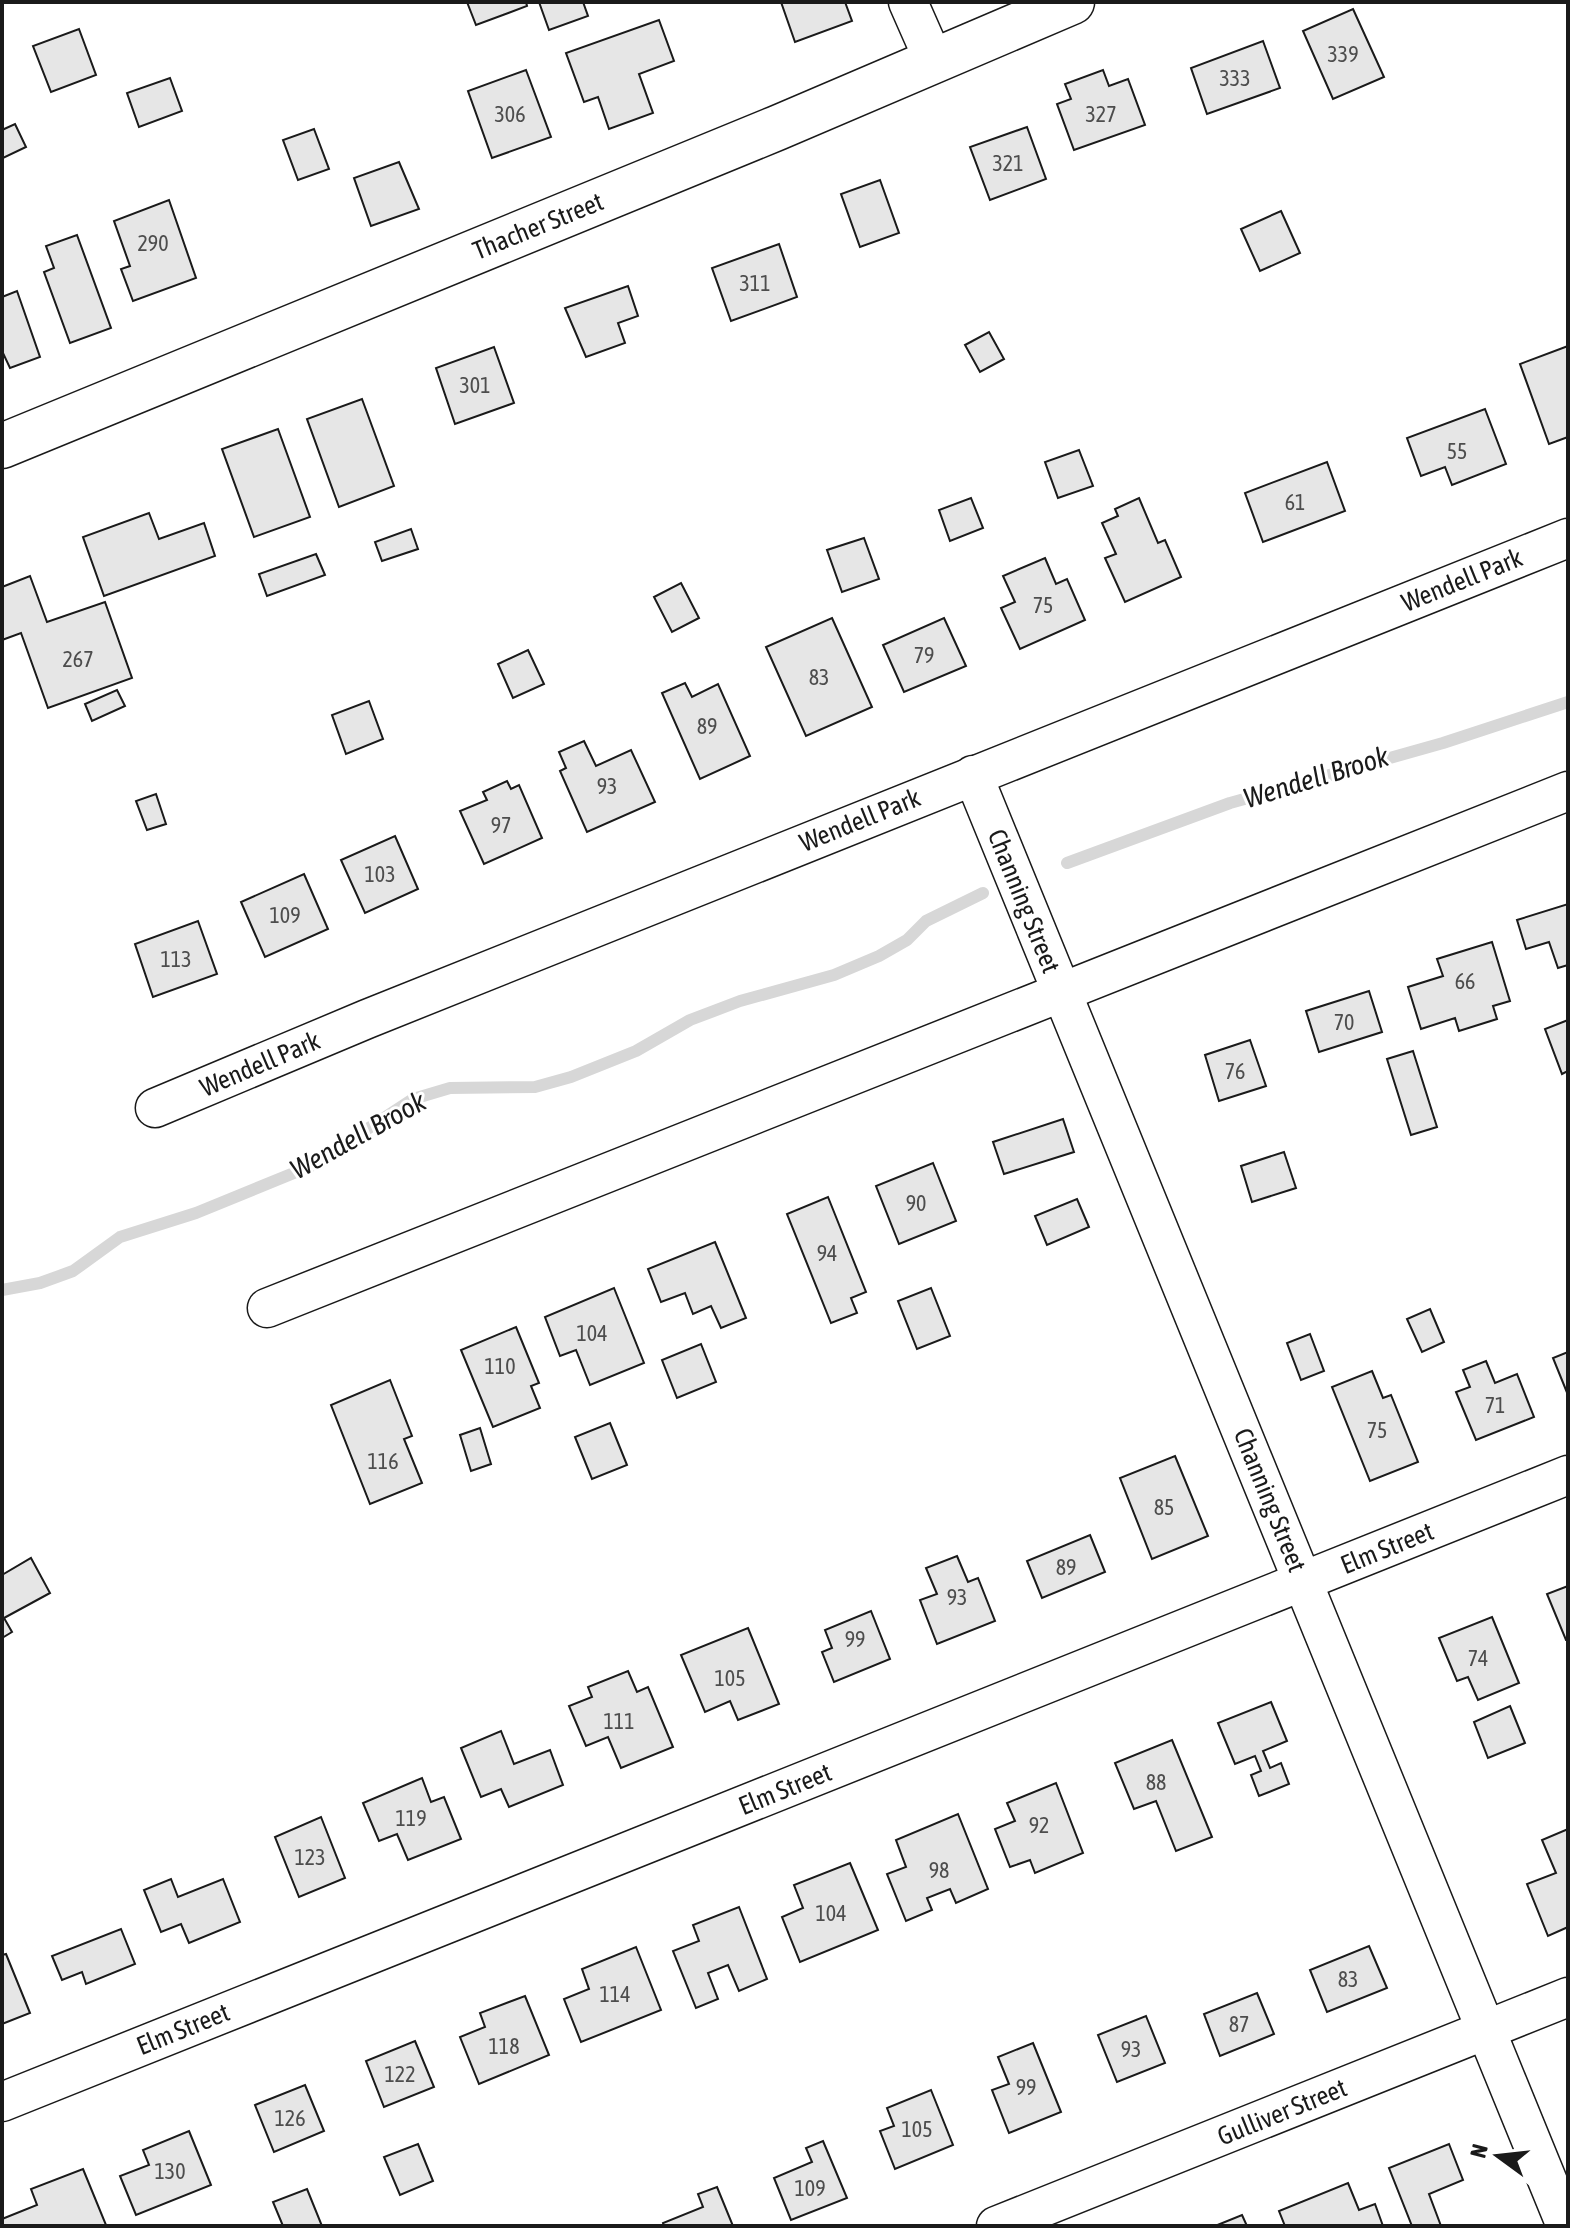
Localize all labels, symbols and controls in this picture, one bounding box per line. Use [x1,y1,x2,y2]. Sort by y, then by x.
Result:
house number: 339 [1327,41,1359,67]
house number: 333 [1219,65,1251,91]
house number: 306 [494,101,526,127]
house number: 327 [1085,101,1117,127]
house number: 321 [992,150,1024,176]
street label: Thacher Street [468,186,608,266]
house number: 290 [137,230,169,256]
house number: 311 [739,270,771,296]
house number: 301 [459,372,491,398]
house number: 55 [1447,438,1467,464]
house number: 61 [1285,489,1305,515]
street label: Wendell Park [1397,542,1527,618]
house number: 75 [1033,592,1053,618]
house number: 79 [914,642,934,668]
house number: 267 [62,646,94,672]
house number: 83 [809,664,829,690]
house number: 89 [697,713,717,739]
water label: Wendell Brook [1240,740,1393,814]
house number: 93 [597,773,617,799]
street label: Wendell Park [795,782,925,858]
house number: 97 [491,812,511,838]
street label: Channing Street [982,825,1066,977]
house number: 103 [364,861,396,887]
house number: 109 [269,902,301,928]
house number: 113 [160,946,192,972]
house number: 66 [1455,968,1475,994]
house number: 70 [1334,1009,1354,1035]
street label: Wendell Park [196,1025,324,1103]
house number: 76 [1225,1058,1245,1084]
water label: Wendell Brook [285,1084,432,1185]
house number: 90 [906,1190,926,1216]
house number: 94 [817,1240,837,1266]
house number: 104 [576,1320,608,1346]
house number: 110 [484,1353,516,1379]
house number: 71 [1485,1392,1505,1418]
house number: 75 [1367,1417,1387,1443]
street label: Channing Street [1228,1424,1312,1576]
house number: 116 [367,1448,399,1474]
house number: 85 [1154,1494,1174,1520]
street label: Elm Street [1336,1516,1438,1580]
house number: 89 [1056,1554,1076,1580]
house number: 93 [947,1584,967,1610]
house number: 99 [845,1626,865,1652]
house number: 74 [1468,1645,1488,1671]
house number: 105 [714,1665,746,1691]
house number: 111 [603,1708,635,1734]
street label: Elm Street [734,1757,836,1821]
house number: 88 [1146,1769,1166,1795]
house number: 119 [395,1805,427,1831]
house number: 92 [1029,1812,1049,1838]
house number: 123 [294,1844,326,1870]
house number: 98 [929,1857,949,1883]
house number: 104 [815,1900,847,1926]
house number: 83 [1338,1966,1358,1992]
house number: 114 [599,1981,631,2007]
street label: Elm Street [132,1997,234,2061]
house number: 87 [1229,2011,1249,2037]
house number: 118 [488,2033,520,2059]
house number: 93 [1121,2036,1141,2062]
house number: 122 [384,2061,416,2087]
street label: Gulliver Street [1213,2072,1351,2152]
house number: 99 [1016,2074,1036,2100]
house number: 126 [274,2105,306,2131]
house number: 105 [901,2116,933,2142]
north arrow [1458,2116,1538,2196]
text: N [1464,2141,1493,2160]
house number: 130 [154,2158,186,2184]
house number: 109 [794,2175,826,2201]

